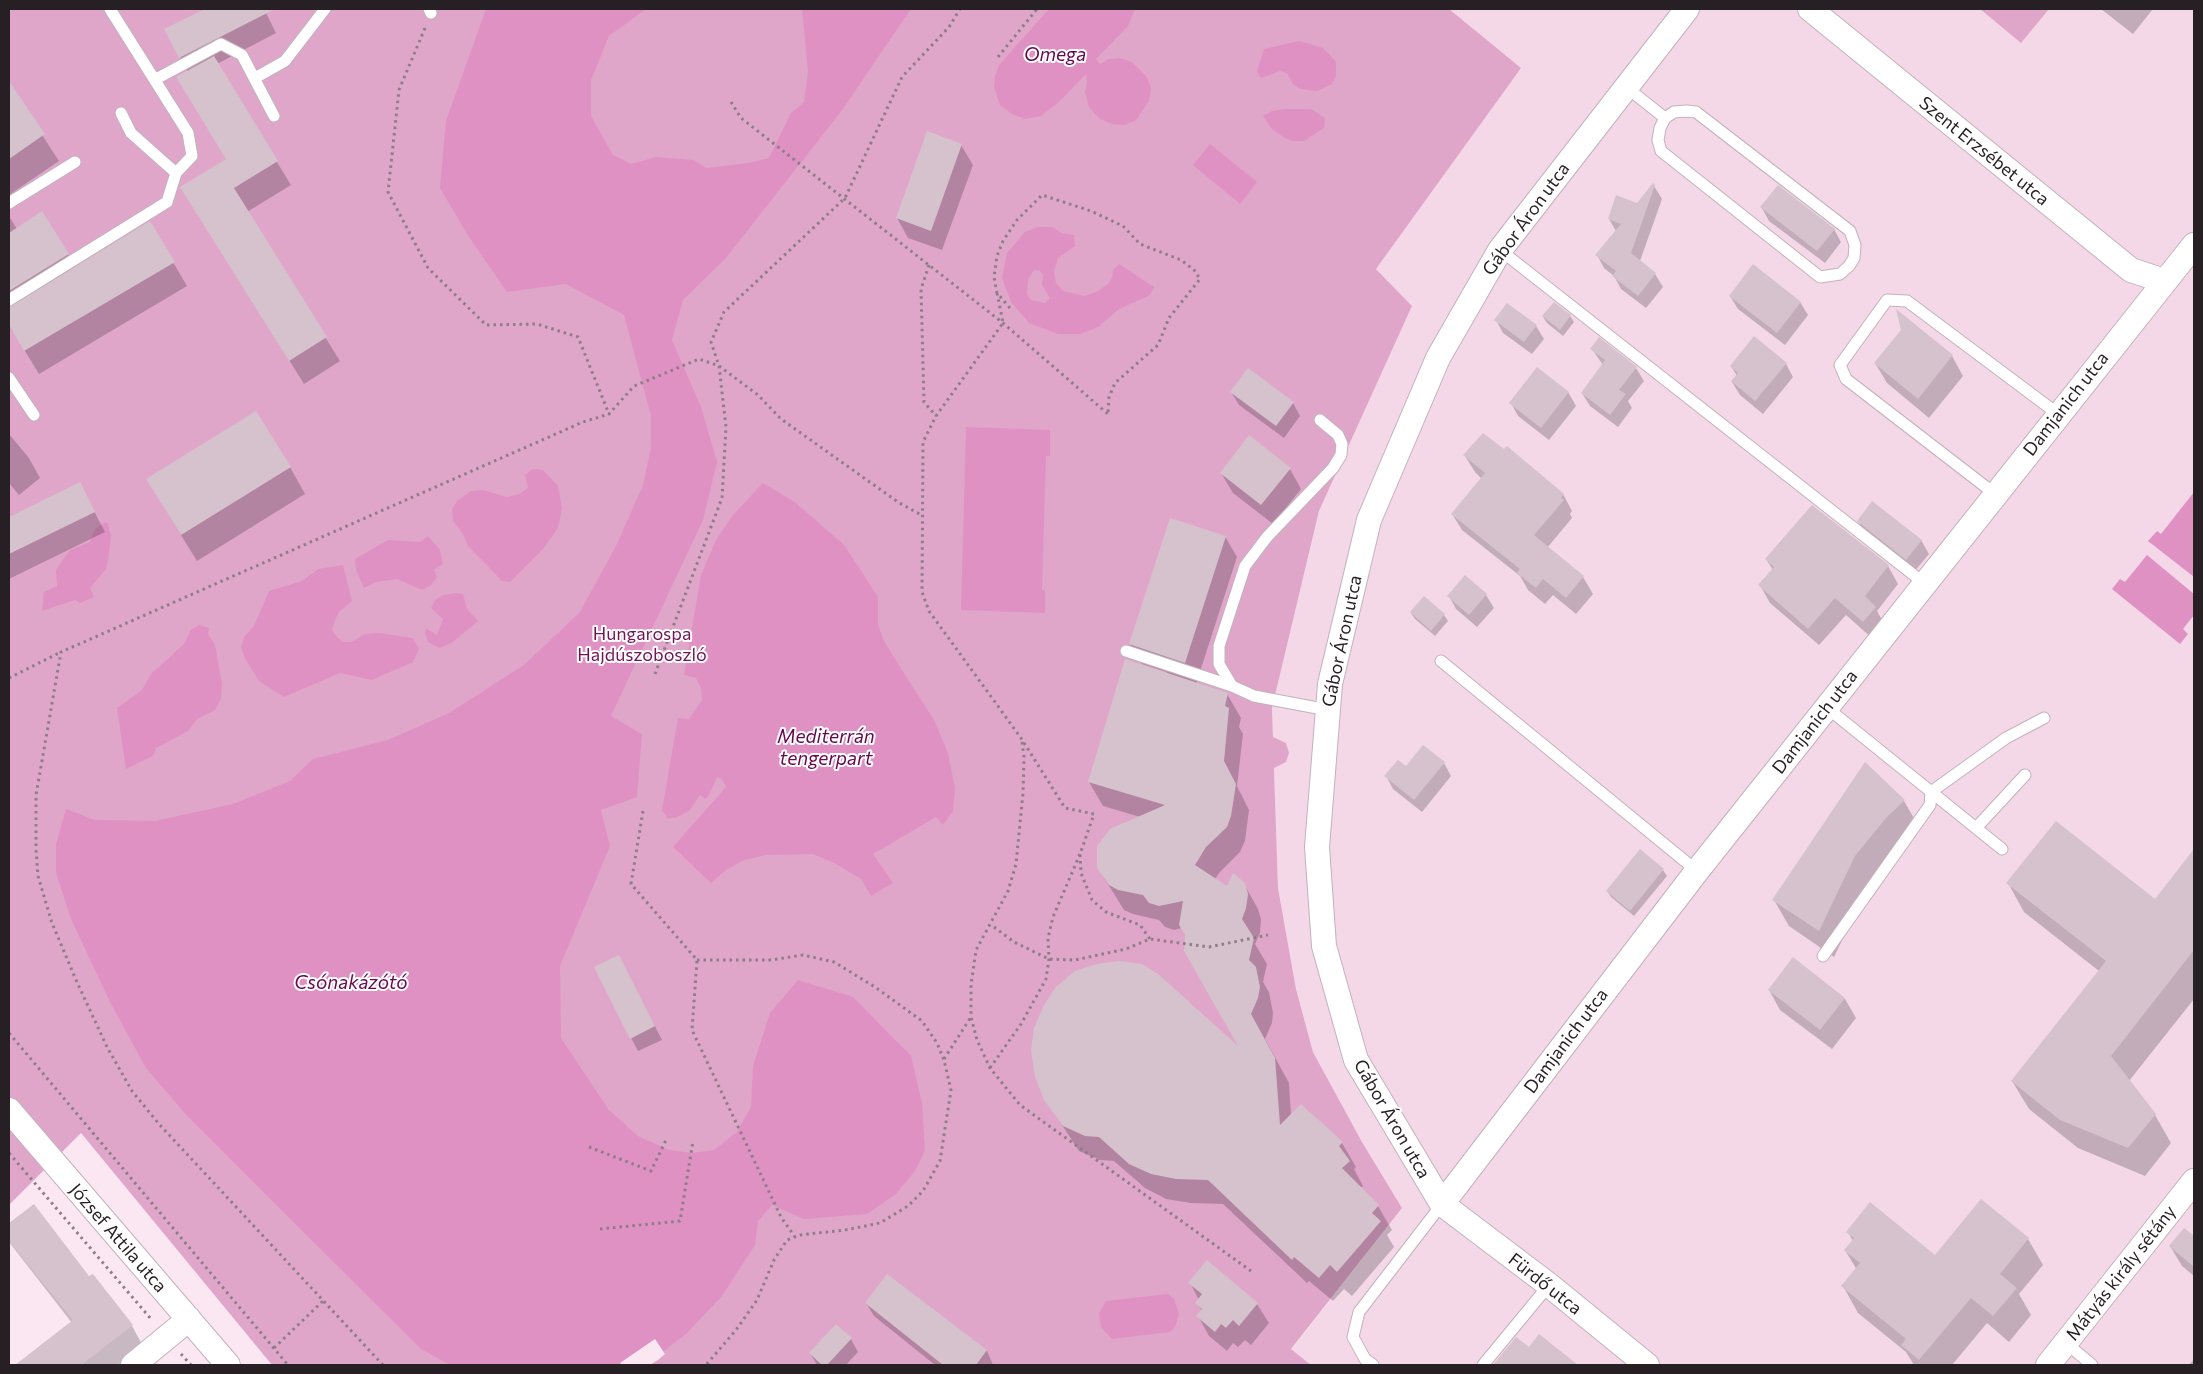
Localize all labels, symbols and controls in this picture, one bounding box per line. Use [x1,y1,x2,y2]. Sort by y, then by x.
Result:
water label: Omega [1024,44,1086,66]
street label: Szent Erzsébet utca [1915,92,2053,210]
street label: Gábor Áron utca [1478,158,1574,280]
street label: Damjanich utca [2019,348,2113,460]
street label: Gábor Áron utca [1318,573,1366,709]
park label: Hungarospa Hajdúszoboszló [577,623,707,666]
street label: Damjanich utca [1768,666,1862,778]
water label: Mediterrán tengerpart [777,726,875,770]
water label: Csónakázótó [294,972,408,994]
street label: Damjanich utca [1520,984,1612,1098]
street label: Gábor Áron utca [1349,1056,1435,1182]
street label: József Attila utca [65,1179,171,1297]
street label: Mátyás király sétány [2062,1201,2180,1345]
street label: Fürdő utca [1504,1249,1586,1319]

